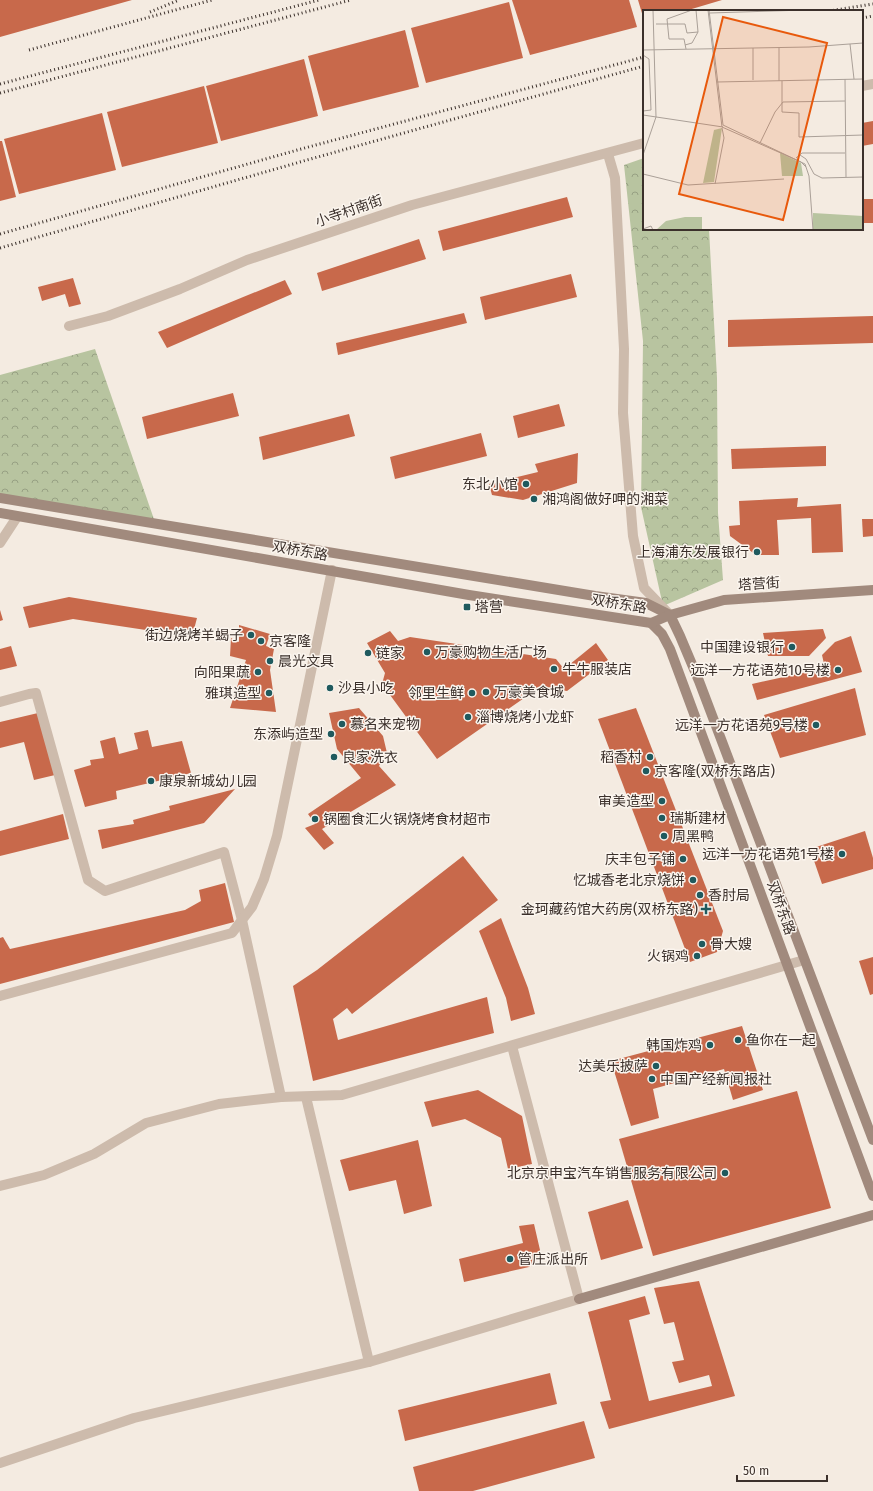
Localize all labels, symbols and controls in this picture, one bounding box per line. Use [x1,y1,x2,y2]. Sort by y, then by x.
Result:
inset map [643,10,863,230]
street label: 小寺村南街 [313,192,385,230]
place label: 东北小馆 [462,476,518,493]
marker: 东北小馆 [521,479,531,489]
place label: 湘鸿阁做好呷的湘菜 [542,491,668,508]
marker: 湘鸿阁做好呷的湘菜 [529,494,539,504]
street label: 双桥东路 [271,538,329,564]
place label: 上海浦东发展银行 [637,544,749,561]
marker: 上海浦东发展银行 [752,547,762,557]
street label: 塔营街 [737,574,781,594]
street label: 双桥东路 [590,591,648,617]
place label: 塔营 [475,599,503,616]
marker: 塔营 [462,602,472,612]
place label: 街边烧烤羊蝎子 [145,627,243,644]
marker: 街边烧烤羊蝎子 [246,630,256,640]
place label: 京客隆 [269,633,311,650]
marker: 京客隆 [256,636,266,646]
place label: 中国建设银行 [700,639,784,656]
marker: 中国建设银行 [787,642,797,652]
place label: 万豪购物生活广场 [435,644,547,661]
place label: 链家 [376,645,404,662]
marker: 万豪购物生活广场 [422,647,432,657]
marker: 链家 [363,648,373,658]
place label: 晨光文具 [278,653,334,670]
marker: 晨光文具 [265,656,275,666]
place label: 牛牛服装店 [562,661,632,678]
place label: 远洋一方花语苑10号楼 [690,662,830,679]
place label: 向阳果蔬 [194,664,250,681]
marker: 牛牛服装店 [549,664,559,674]
marker: 远洋一方花语苑10号楼 [833,665,843,675]
marker: 向阳果蔬 [253,667,263,677]
place label: 沙县小吃 [338,680,394,697]
marker: 沙县小吃 [325,683,335,693]
place label: 万豪美食城 [494,684,564,701]
place label: 雅琪造型 [205,685,261,702]
place label: 邻里生鲜 [408,685,464,702]
marker: 万豪美食城 [481,687,491,697]
marker: 雅琪造型 [264,688,274,698]
marker: 邻里生鲜 [467,688,477,698]
place label: 淄博烧烤小龙虾 [476,709,574,726]
marker: 淄博烧烤小龙虾 [463,712,473,722]
place label: 慕名来宠物 [350,716,420,733]
place label: 远洋一方花语苑9号楼 [675,717,808,734]
marker: 慕名来宠物 [337,719,347,729]
marker: 远洋一方花语苑9号楼 [811,720,821,730]
place label: 东添屿造型 [253,726,323,743]
marker: 东添屿造型 [326,729,336,739]
place label: 良家洗衣 [342,749,398,766]
place label: 稻香村 [600,749,642,766]
marker: 良家洗衣 [329,752,339,762]
marker: 稻香村 [645,752,655,762]
place label: 京客隆(双桥东路店) [654,763,775,780]
marker: 京客隆(双桥东路店) [641,766,651,776]
place label: 康泉新城幼儿园 [159,773,257,790]
marker: 康泉新城幼儿园 [146,776,156,786]
place label: 审美造型 [598,793,654,810]
marker: 审美造型 [657,796,667,806]
place label: 瑞斯建材 [670,810,726,827]
place label: 锅圈食汇火锅烧烤食材超市 [323,811,491,828]
marker: 瑞斯建材 [657,813,667,823]
marker: 锅圈食汇火锅烧烤食材超市 [310,814,320,824]
place label: 周黑鸭 [672,828,714,845]
marker: 周黑鸭 [659,831,669,841]
place label: 远洋一方花语苑1号楼 [702,846,834,863]
marker: 远洋一方花语苑1号楼 [837,849,847,859]
place label: 庆丰包子铺 [605,851,675,868]
marker: 庆丰包子铺 [678,854,688,864]
place label: 忆城香老北京烧饼 [573,872,685,889]
marker: 忆城香老北京烧饼 [688,875,698,885]
street label: 双桥东路 [763,879,799,937]
place label: 香肘局 [708,887,750,904]
marker: 香肘局 [695,890,705,900]
place label: 金珂藏药馆大药房(双桥东路) [521,901,698,918]
marker: 金珂藏药馆大药房(双桥东路) [701,904,711,914]
place label: 骨大嫂 [710,936,752,953]
marker: 骨大嫂 [697,939,707,949]
place label: 火锅鸡 [647,948,689,965]
marker: 火锅鸡 [692,951,702,961]
place label: 鱼你在一起 [746,1032,816,1049]
marker: 鱼你在一起 [733,1035,743,1045]
place label: 韩国炸鸡 [646,1037,702,1054]
marker: 韩国炸鸡 [705,1040,715,1050]
place label: 达美乐披萨 [578,1058,648,1075]
marker: 达美乐披萨 [651,1061,661,1071]
place label: 中国产经新闻报社 [660,1071,772,1088]
marker: 中国产经新闻报社 [647,1074,657,1084]
place label: 北京京申宝汽车销售服务有限公司 [507,1165,717,1182]
marker: 北京京申宝汽车销售服务有限公司 [720,1168,730,1178]
place label: 管庄派出所 [518,1251,588,1268]
marker: 管庄派出所 [505,1254,515,1264]
scale bar [737,1457,827,1483]
text: 50 m [743,1464,769,1478]

